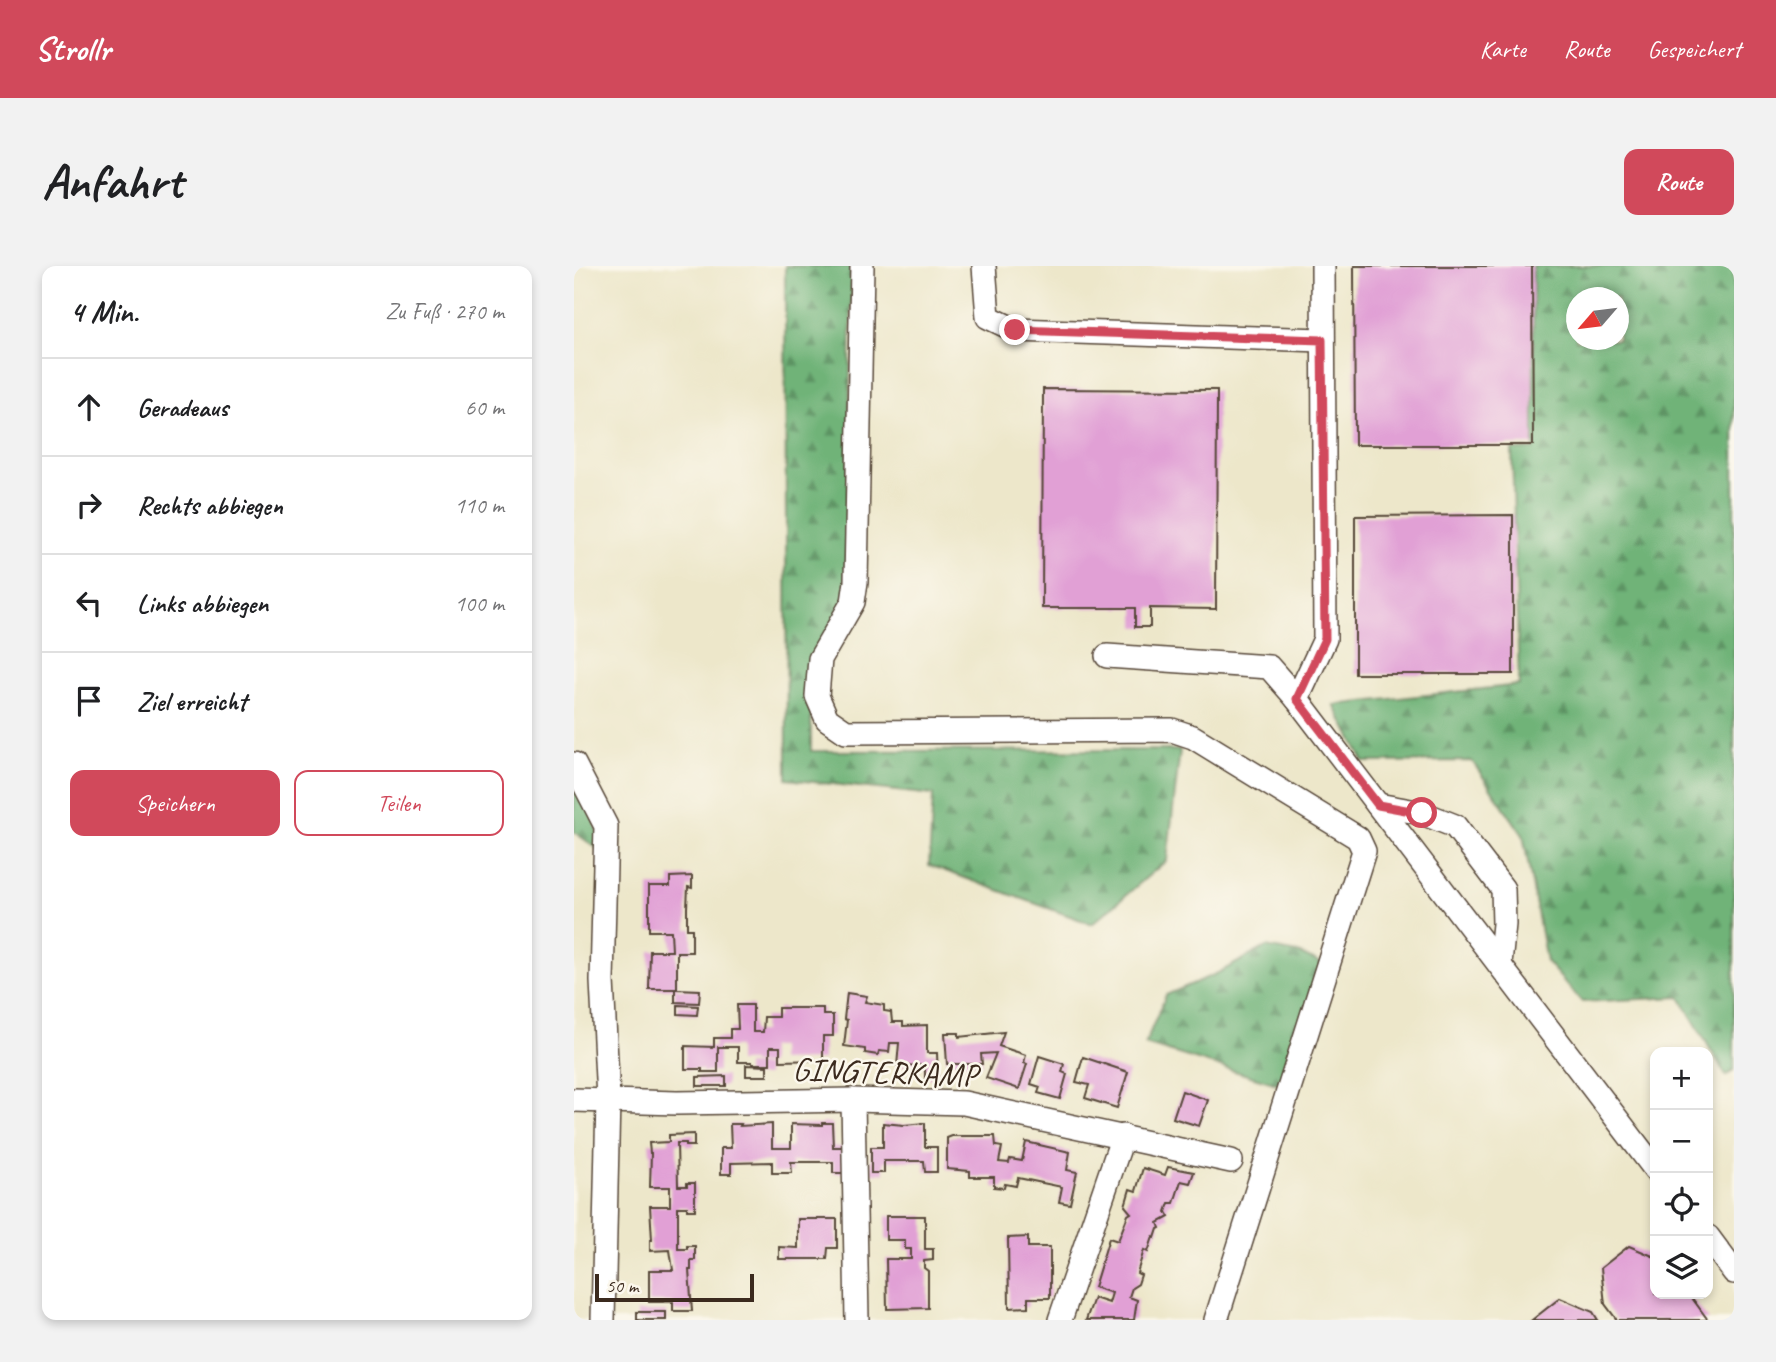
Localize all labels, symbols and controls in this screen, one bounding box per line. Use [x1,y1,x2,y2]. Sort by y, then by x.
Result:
text: Strollr [35,28,110,70]
text: Karte [1480,34,1526,64]
text: Route [1564,34,1609,64]
text: Gespeichert [1647,34,1741,64]
button: Route [1624,149,1734,215]
text: Anfahrt [42,151,182,213]
north arrow [1566,287,1629,350]
text: 4 Min. [70,293,139,331]
text: Zu Fuß · 270 m [385,297,504,326]
route end [999,314,1030,345]
icon: ahead [70,388,108,426]
text: Geradeaus [137,391,228,424]
text: 60 m [465,393,504,422]
icon: right [70,486,108,524]
text: Rechts abbiegen [137,489,283,522]
text: 110 m [455,491,504,520]
icon: left [70,584,108,622]
text: Links abbiegen [137,587,268,620]
text: 100 m [455,589,504,618]
icon: arrive [70,682,108,720]
text: Ziel erreicht [137,685,247,718]
button: Speichern [70,770,280,836]
button: Teilen [294,770,504,836]
route start [1406,797,1437,828]
map controls [1650,1047,1713,1299]
button: + [1650,1047,1713,1110]
street label: GINGTERKAMP [792,1048,982,1096]
button: − [1650,1110,1713,1173]
button: locate [1650,1173,1713,1236]
button: layers [1650,1236,1713,1299]
scale bar [595,1271,754,1303]
text: 50 m [606,1274,638,1298]

